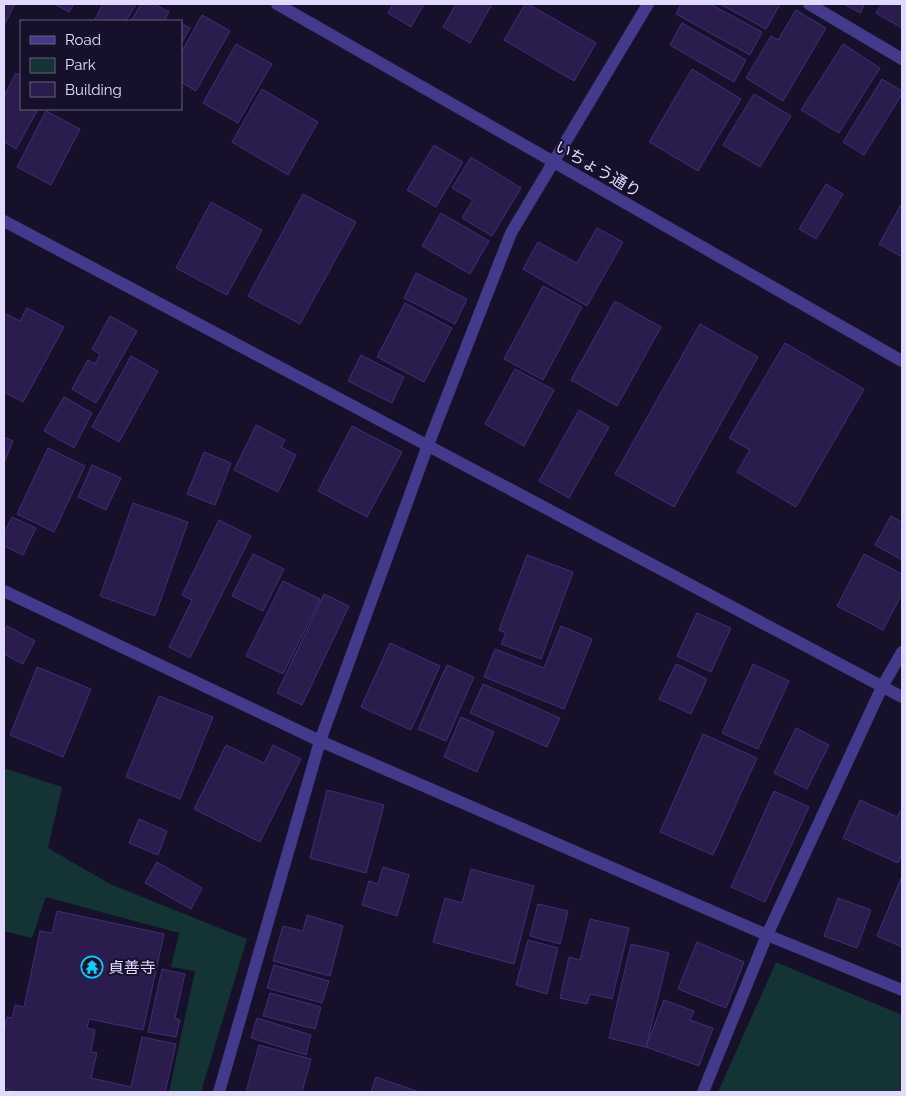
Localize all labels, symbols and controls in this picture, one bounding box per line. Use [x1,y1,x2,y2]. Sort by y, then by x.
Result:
legend [20,20,182,110]
text: Road [65,31,101,49]
text: Park [65,56,96,74]
text: Building [65,81,122,99]
street label: いちょう通り [552,137,644,201]
temple icon: 貞善寺 [80,955,104,979]
place label: 貞善寺 [108,958,156,977]

